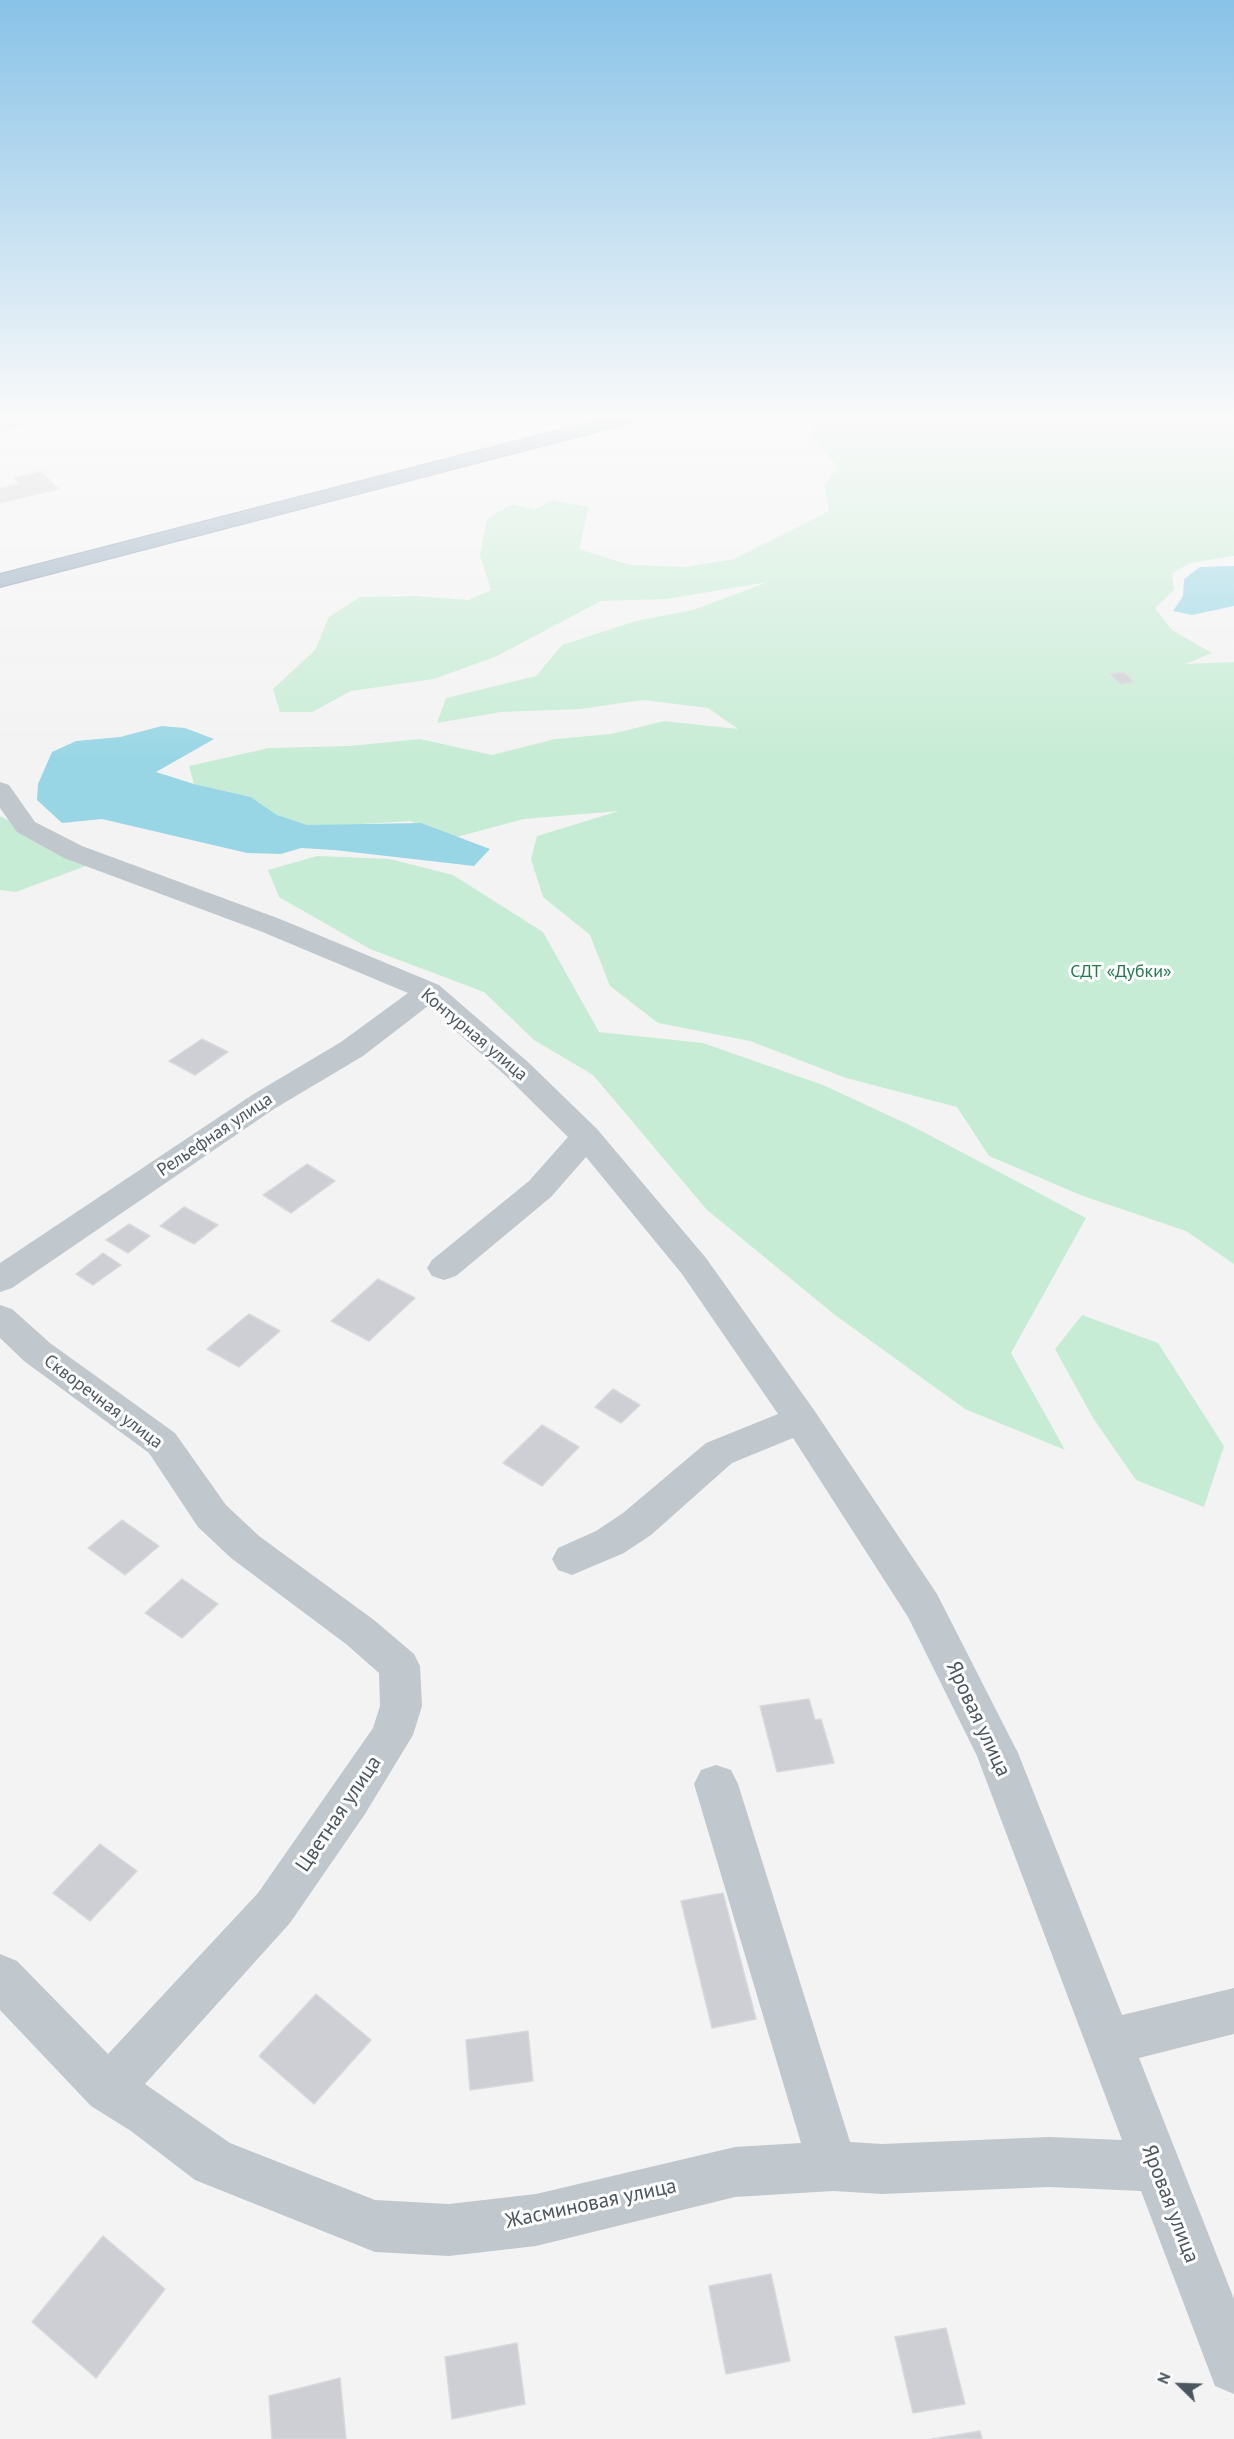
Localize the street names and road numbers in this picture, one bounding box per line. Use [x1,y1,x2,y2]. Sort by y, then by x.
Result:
street label: Контурная улица [416,984,532,1086]
street label: Рельефная улица [153,1088,277,1182]
street label: Скворечная улица [39,1350,167,1454]
street label: Яровая улица [940,1657,1016,1781]
street label: Цветная улица [291,1751,387,1877]
street label: Яровая улица [1136,2141,1204,2267]
street label: Жасминовая улица [503,2174,679,2234]

